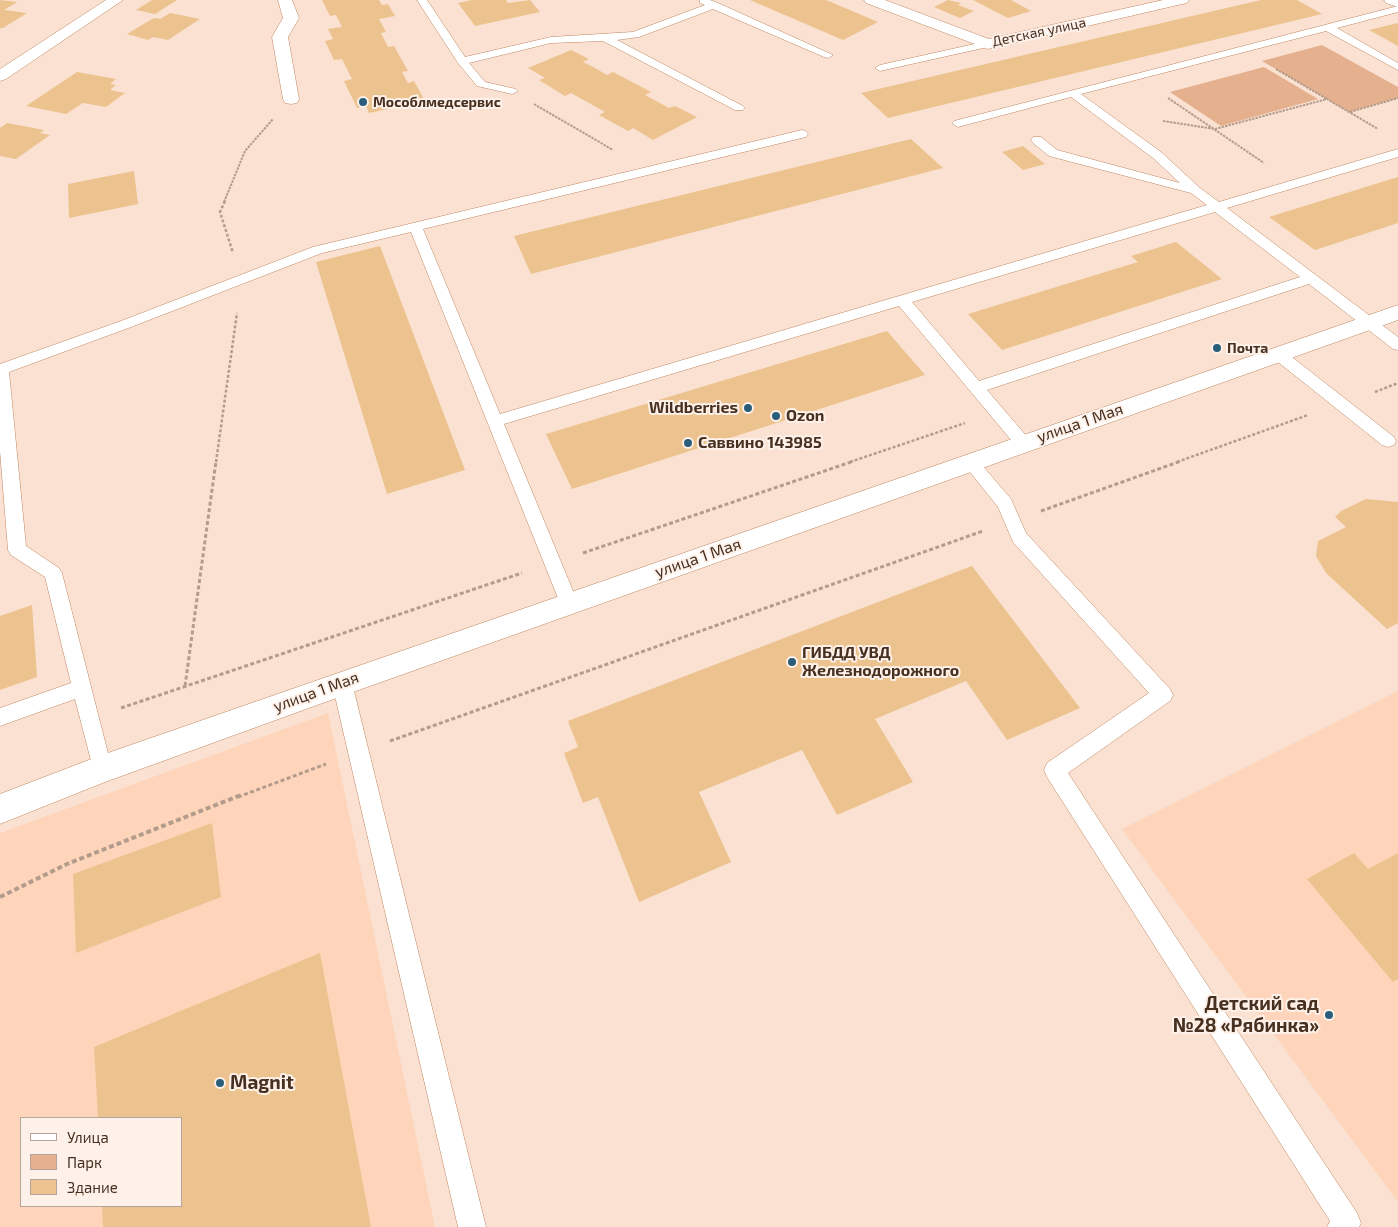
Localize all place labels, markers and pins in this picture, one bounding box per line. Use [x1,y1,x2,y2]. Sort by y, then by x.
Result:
place label: Мособлмедсервис [373,94,501,110]
marker: Мособлмедсервис [357,96,369,108]
place label: Почта [1227,340,1268,356]
marker: Почта [1211,342,1223,354]
place label: Wildberries [649,398,738,418]
marker: Wildberries [742,402,754,414]
place label: Ozon [786,406,824,426]
marker: Ozon [770,410,782,422]
place label: Саввино 143985 [698,433,822,453]
marker: Саввино 143985 [682,437,694,449]
place label: ГИБДД УВД Железнодорожного [802,643,959,681]
marker: ГИБДД УВД Железнодорожного [786,656,798,668]
place label: Детский сад №28 «Рябинка» [1173,993,1319,1037]
marker: Детский сад №28 «Рябинка» [1323,1009,1335,1021]
place label: Magnit [230,1072,294,1094]
marker: Magnit [214,1077,226,1089]

